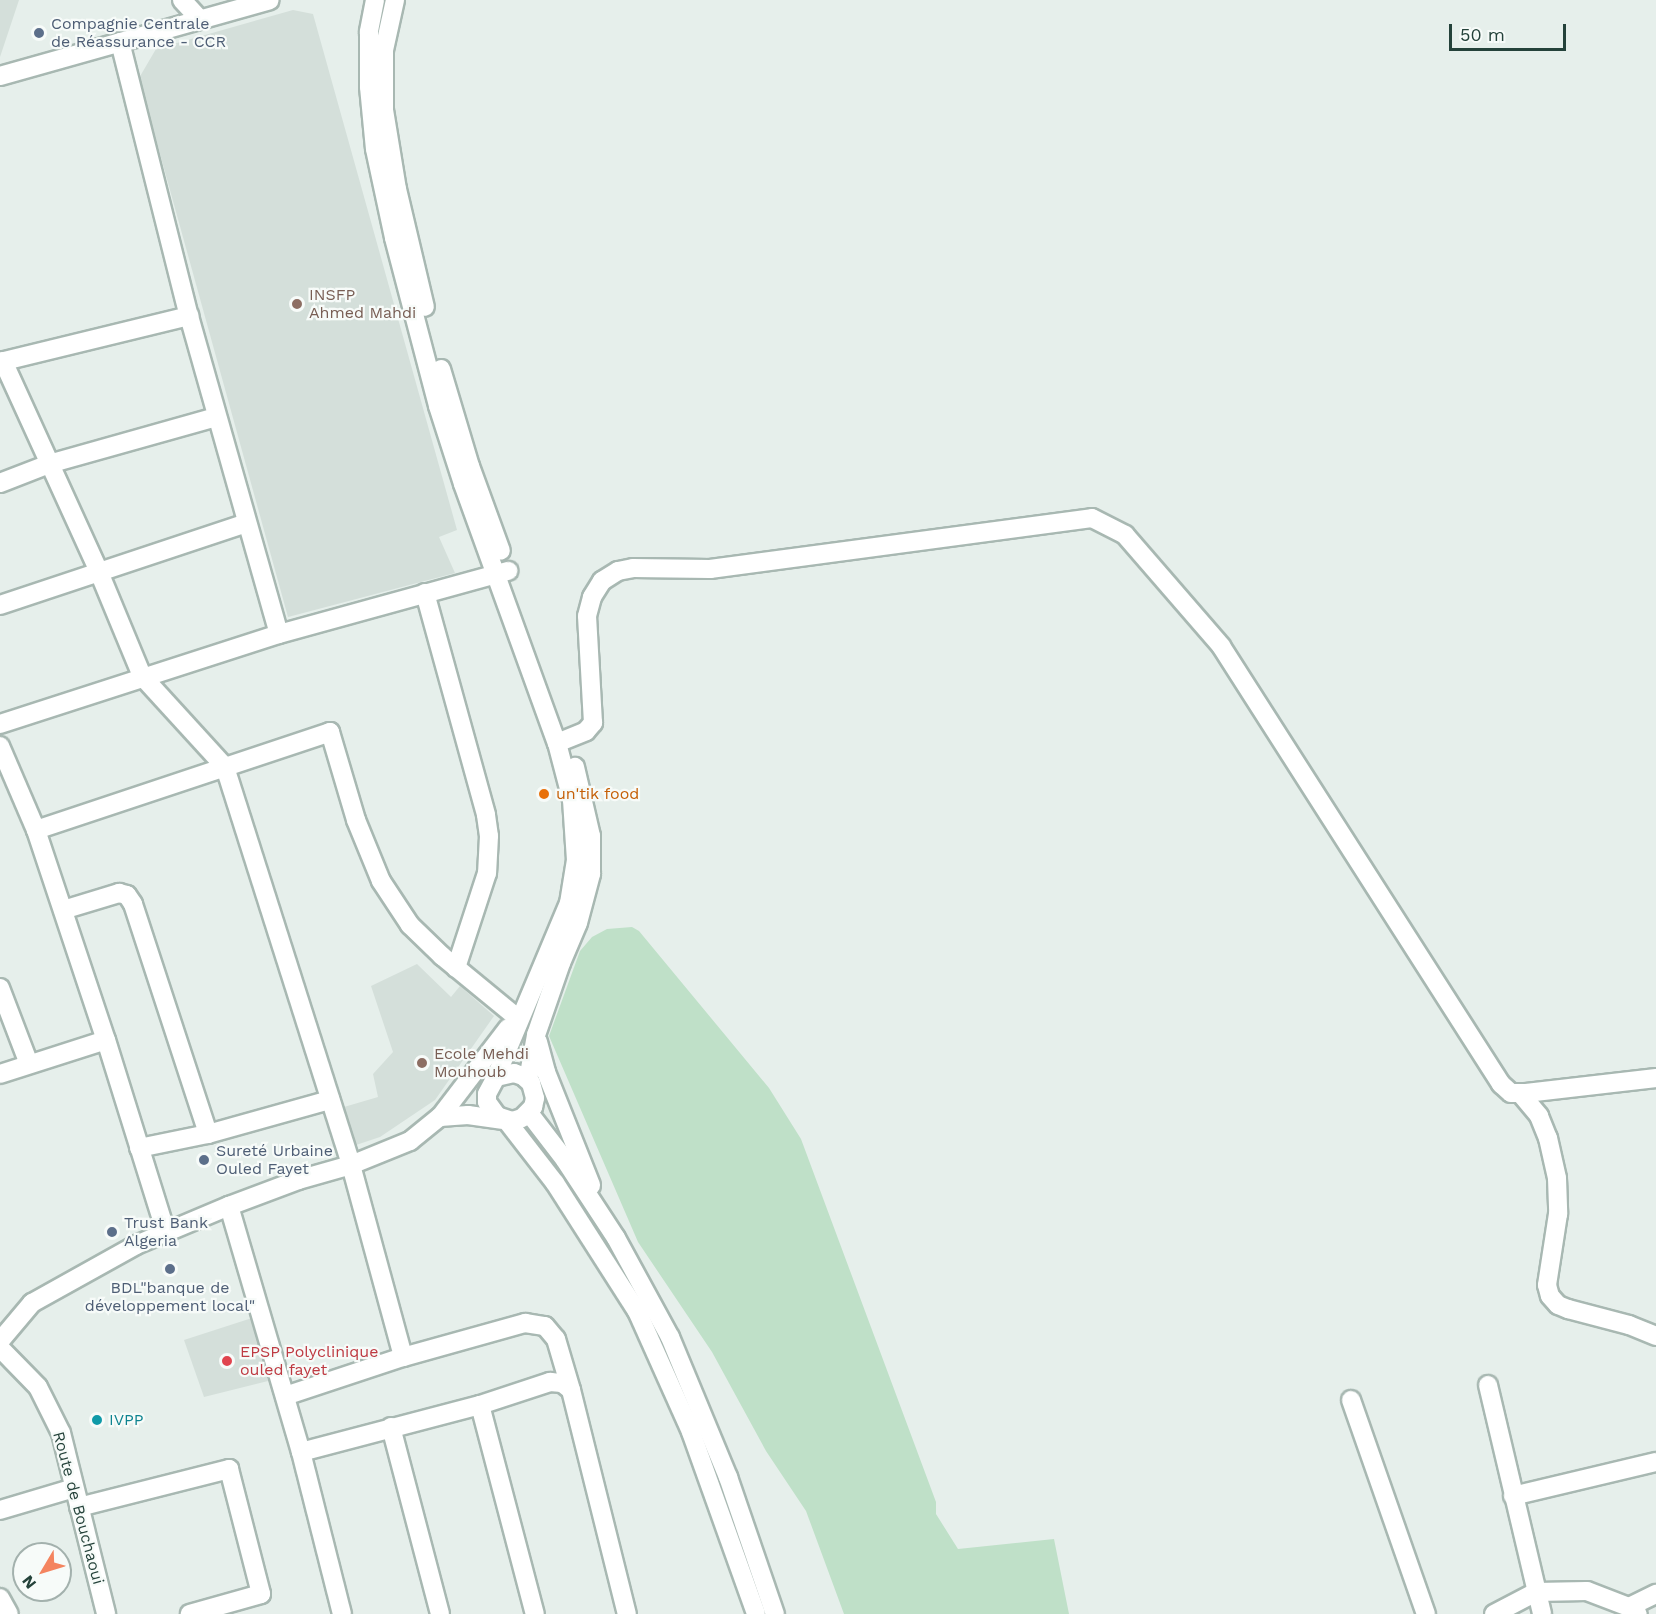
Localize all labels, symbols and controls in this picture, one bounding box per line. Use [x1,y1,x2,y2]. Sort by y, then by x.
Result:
scale bar [1452,12,1569,50]
place label: Compagnie Centrale de Réassurance - CCR [51,14,226,52]
text: 50 m [1460,24,1505,45]
marker: Compagnie Centrale de Réassurance - CCR [32,26,46,40]
place label: INSFP Ahmed Mahdi [309,285,416,323]
marker: INSFP Ahmed Mahdi [290,297,304,311]
place label: un'tik food [556,784,640,804]
marker: un'tik food [537,787,551,801]
place label: Ecole Mehdi Mouhoub [434,1044,529,1082]
marker: Ecole Mehdi Mouhoub [415,1056,429,1070]
place label: Sureté Urbaine Ouled Fayet [216,1141,333,1179]
marker: Sureté Urbaine Ouled Fayet [197,1153,211,1167]
place label: Trust Bank Algeria [124,1213,208,1251]
marker: Trust Bank Algeria [105,1225,119,1239]
marker: BDL"banque de développement local" [163,1262,177,1276]
place label: BDL"banque de développement local" [85,1278,255,1316]
place label: EPSP Polyclinique ouled fayet [240,1342,379,1380]
marker: EPSP Polyclinique ouled fayet [218,1352,236,1370]
place label: IVPP [109,1410,144,1430]
marker: IVPP [90,1413,104,1427]
street label: Route de Bouchaoui [48,1429,108,1587]
north arrow [12,1542,72,1602]
text: N [18,1572,40,1593]

